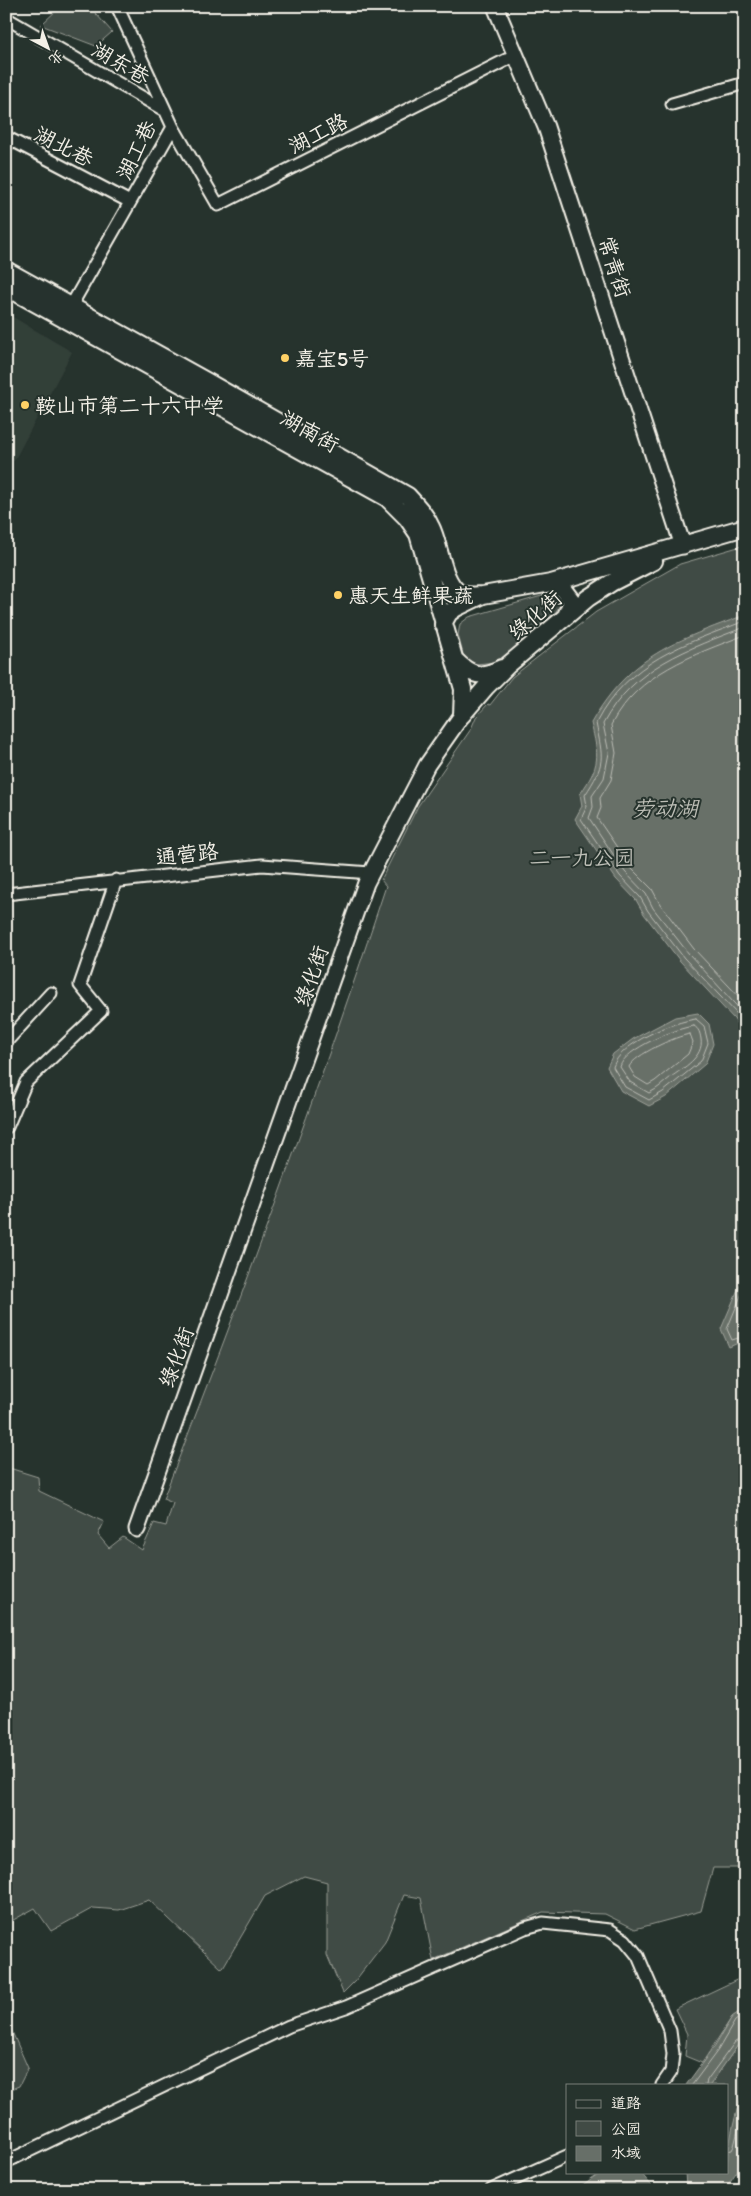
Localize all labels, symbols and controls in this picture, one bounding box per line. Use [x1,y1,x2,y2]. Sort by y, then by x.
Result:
north arrow [22,22,72,72]
street label: 湖东巷 [87,36,155,90]
text: 北 [45,46,67,68]
street label: 湖工路 [284,108,352,158]
street label: 湖工巷 [111,116,161,184]
street label: 湖北巷 [30,121,98,171]
street label: 常青街 [593,233,637,301]
place label: 嘉宝5号 [295,346,369,371]
marker: 嘉宝5号 [279,352,291,364]
place label: 鞍山市第二十六中学 [35,393,224,418]
marker: 鞍山市第二十六中学 [19,399,31,411]
street label: 湖南街 [276,405,344,457]
place label: 惠天生鲜果蔬 [348,583,474,608]
street label: 绿化街 [503,585,567,645]
marker: 惠天生鲜果蔬 [332,589,344,601]
water label: 劳动湖 [632,795,700,822]
street label: 通营路 [154,838,220,870]
park label: 二一九公园 [530,845,635,870]
street label: 绿化街 [289,942,333,1010]
street label: 绿化街 [153,1323,199,1391]
legend [566,2084,728,2174]
text: 道路 [611,2094,641,2112]
text: 公园 [611,2120,641,2138]
text: 水域 [611,2144,641,2162]

